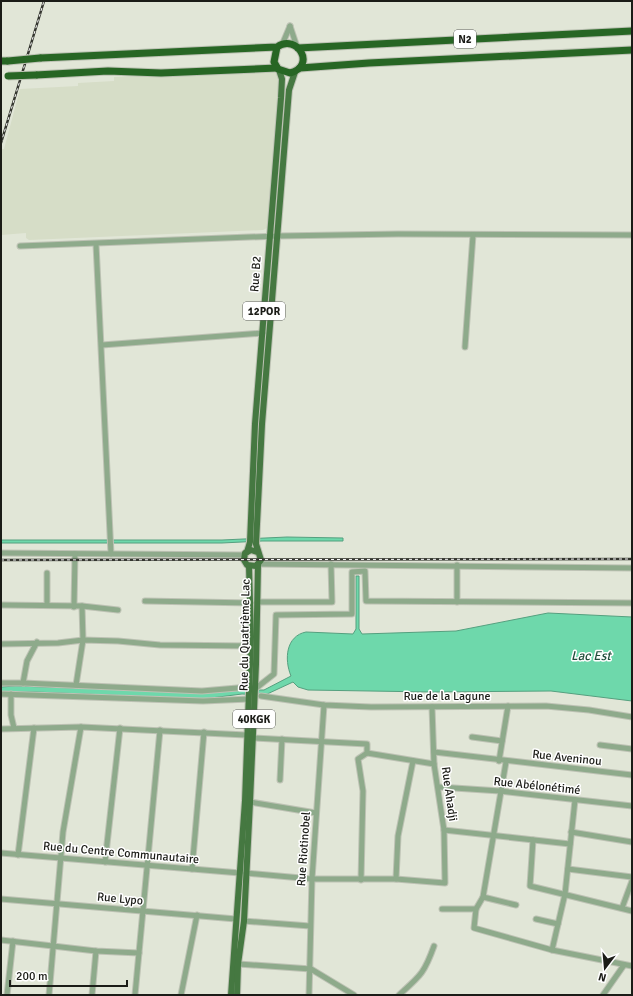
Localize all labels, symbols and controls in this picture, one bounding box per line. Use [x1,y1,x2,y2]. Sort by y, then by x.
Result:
road number: N2 [454,30,476,48]
street label: Rue B2 [247,256,265,292]
road number: 12POR [243,302,285,320]
street label: Rue du Quatrième Lac [237,578,253,691]
water label: Lac Est [571,648,612,664]
street label: Rue de la Lagune [403,689,491,704]
road number: 40KGK [233,710,275,728]
street label: Rue Aveninou [532,747,602,769]
street label: Rue Ahadji [438,766,460,822]
street label: Rue Abélonétimé [493,774,581,798]
street label: Rue Riotinobel [294,811,314,887]
street label: Rue du Centre Communautaire [42,839,200,867]
street label: Rue Lypo [96,890,144,908]
north arrow [585,948,625,988]
scale bar [10,962,127,988]
text: 200 m [16,969,48,984]
text: N [597,970,608,984]

